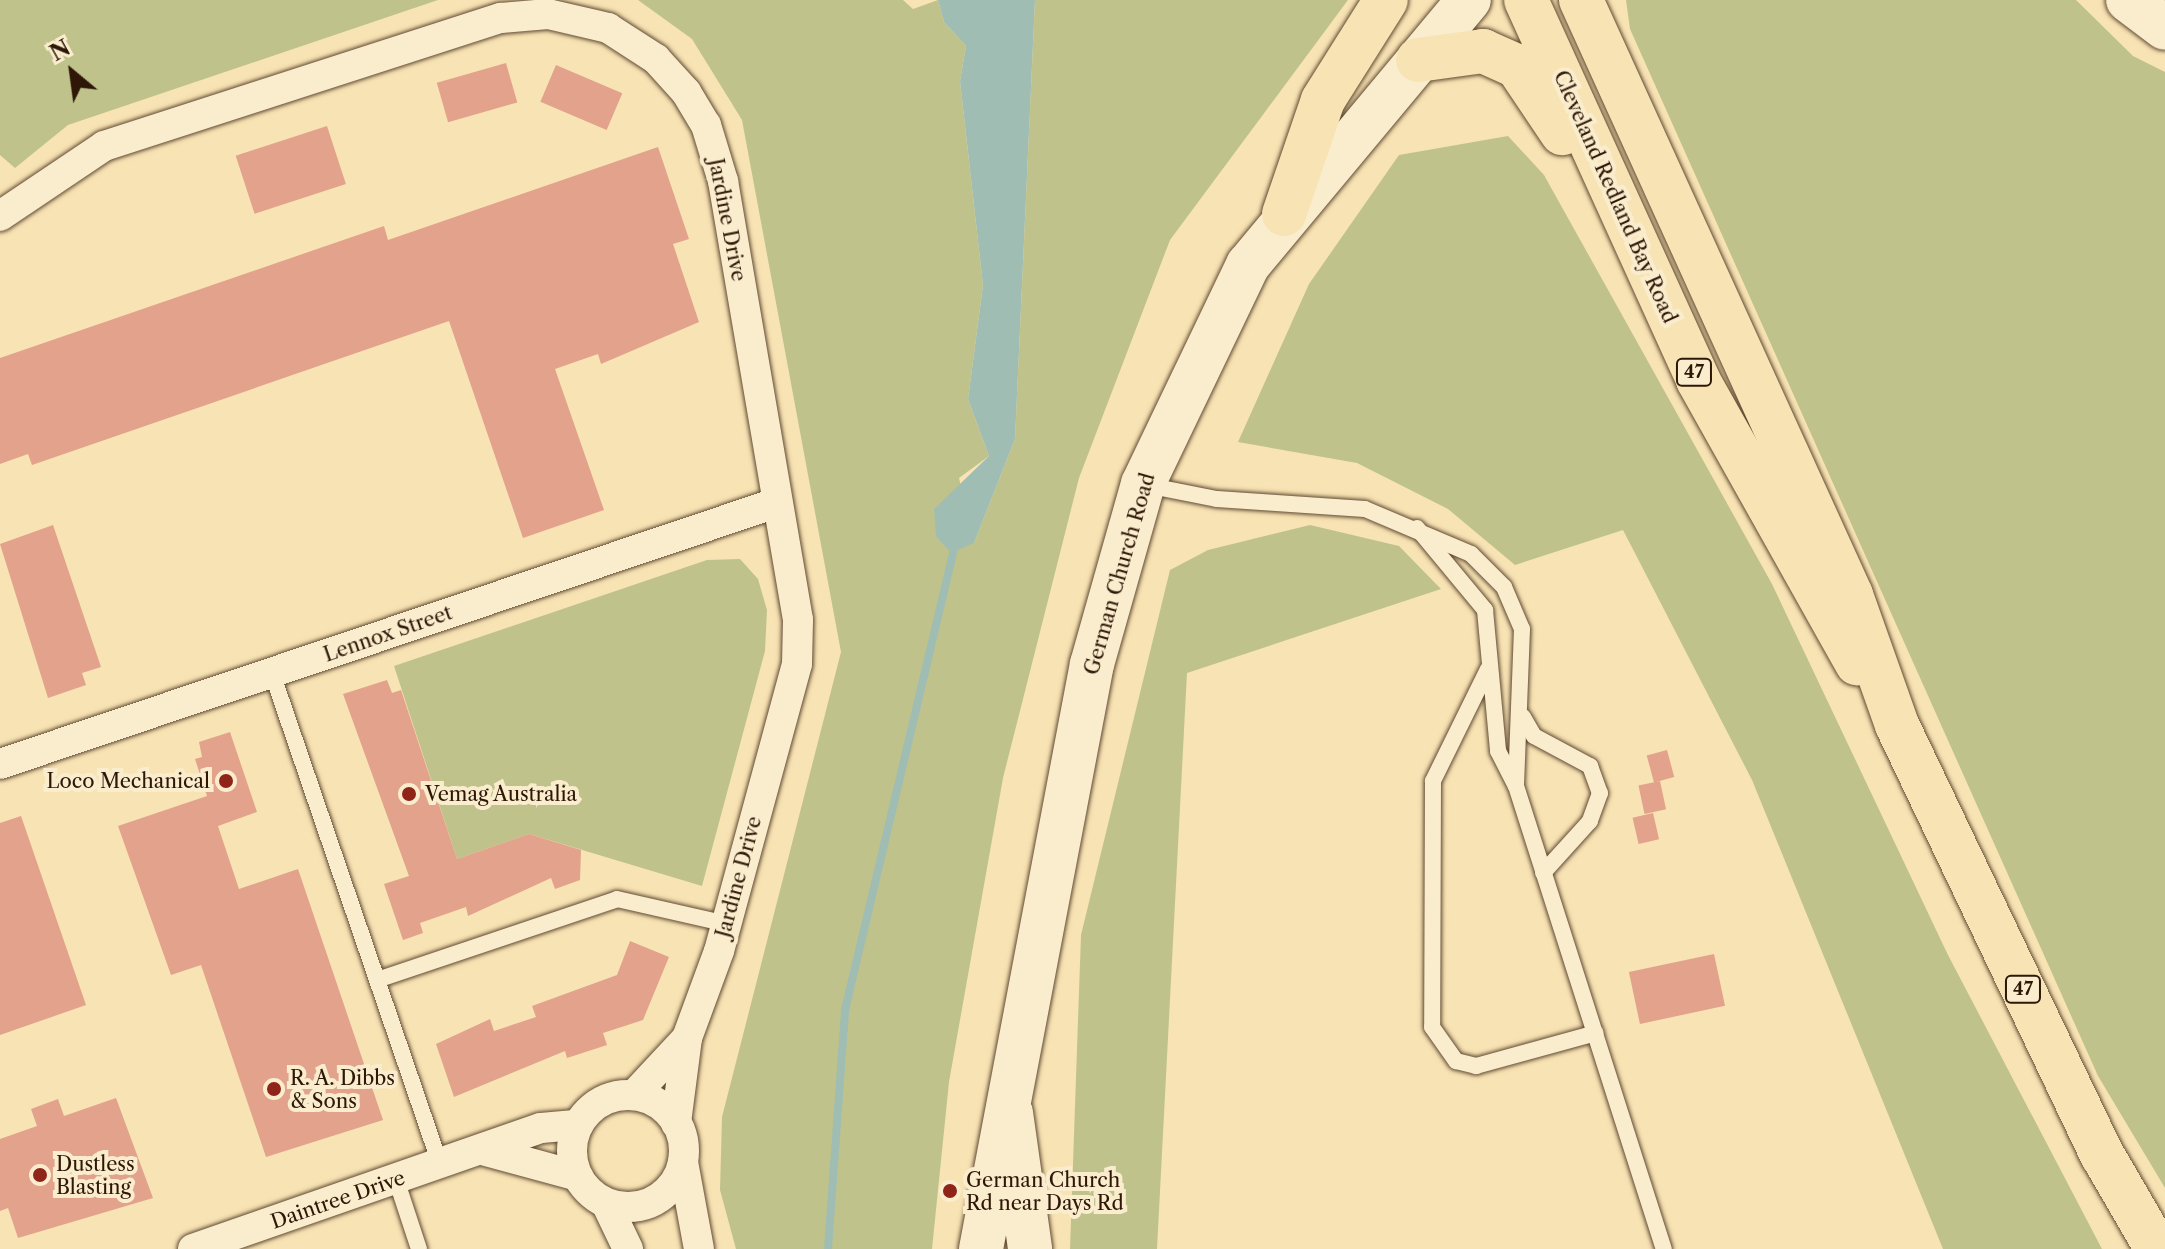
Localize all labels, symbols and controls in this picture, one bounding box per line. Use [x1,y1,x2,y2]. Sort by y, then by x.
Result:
north arrow [32,32,112,112]
text: N [45,34,75,67]
street label: Cleveland Redland Bay Road [1548,67,1682,327]
street label: Jardine Drive [703,156,751,284]
road number: 47 [1674,358,1714,386]
street label: German Church Road [1080,470,1160,678]
street label: Lennox Street [320,601,456,667]
place label: Loco Mechanical [46,769,210,793]
marker: Loco Mechanical [217,772,235,790]
place label: Vemag Australia [425,782,578,806]
marker: Vemag Australia [400,785,418,803]
street label: Jardine Drive [711,814,767,940]
road number: 47 [2003,975,2043,1003]
place label: R. A. Dibbs & Sons [290,1066,396,1113]
marker: R. A. Dibbs & Sons [265,1080,283,1098]
place label: Dustless Blasting [56,1152,135,1199]
marker: Dustless Blasting [31,1166,49,1184]
street label: Daintree Drive [268,1166,408,1234]
place label: German Church Rd near Days Rd [966,1168,1124,1215]
marker: German Church Rd near Days Rd [941,1182,959,1200]

